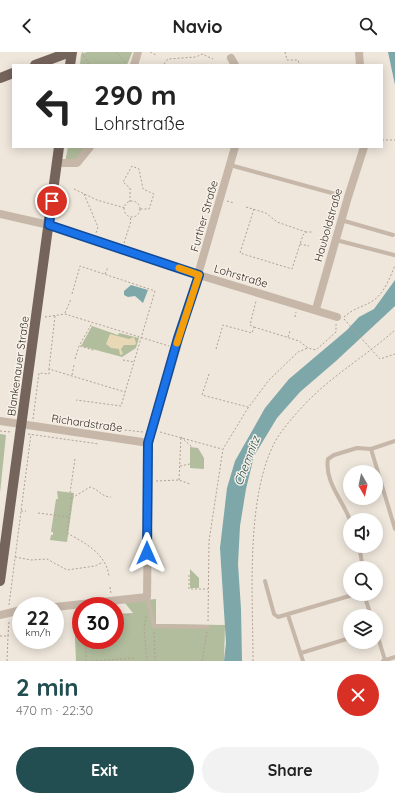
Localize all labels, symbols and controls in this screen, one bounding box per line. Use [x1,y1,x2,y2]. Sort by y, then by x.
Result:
icon: back [16,15,38,37]
text: Navio [173,15,222,38]
icon: search [357,15,379,37]
text: 290 m [94,77,177,112]
icon: left [28,80,80,132]
text: Lohrstraße [94,112,185,135]
street label: Further Straße [187,179,221,253]
pin [35,184,69,218]
street label: Hauboldstraße [311,187,345,263]
icon: arrive [41,190,63,212]
street label: Lohrstraße [212,261,270,291]
street label: Blankenauer Straße [4,315,32,417]
street label: Richardstraße [51,411,123,435]
water label: Chemnitz [230,433,263,488]
north arrow [343,465,383,505]
map controls [343,465,383,649]
button: sound [343,513,383,553]
position arrow [126,532,168,574]
button: search [343,561,383,601]
speed limit sign: 30 [72,597,124,649]
text: 22 [27,605,49,630]
button: layers [343,609,383,649]
text: km/h [25,626,51,639]
text: 2 min [16,672,78,702]
button: close [337,674,379,716]
text: 470 m · 22:30 [16,702,93,718]
button: Exit [16,747,194,793]
button: Share [202,747,379,793]

